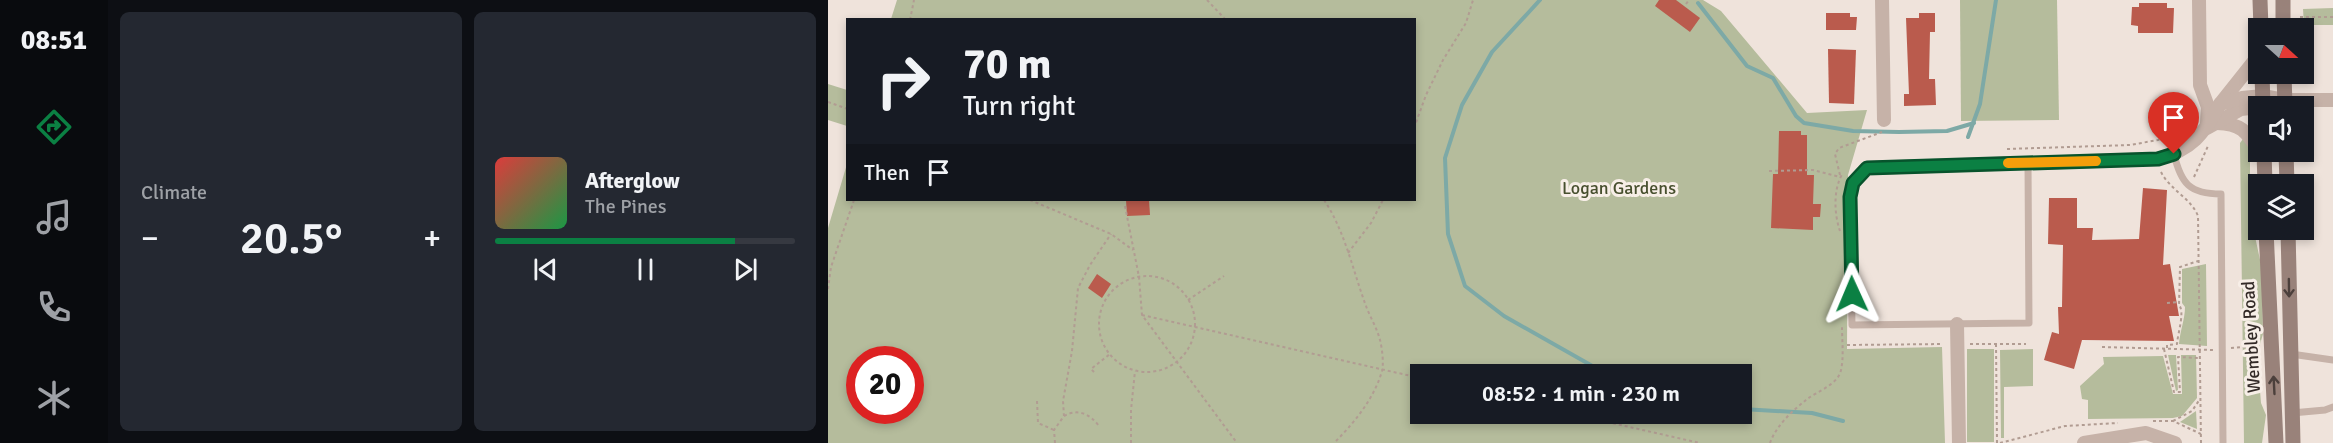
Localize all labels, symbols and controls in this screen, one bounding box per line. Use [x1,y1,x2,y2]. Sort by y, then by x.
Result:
north arrow [2248,18,2314,84]
map controls [2248,18,2314,240]
text: 08:51 [21,24,87,57]
text: 70 m [963,39,1052,90]
icon: right [864,42,942,120]
text: Turn right [963,90,1076,123]
pin [2148,92,2199,154]
button: sound [2248,96,2314,162]
icon: arrive [2157,101,2190,134]
icon: directions [33,106,75,148]
icon: arrive [922,156,955,189]
text: Then [864,159,910,186]
text: Afterglow [585,167,680,194]
button: layers [2248,174,2314,240]
park label: Logan Gardens [1562,177,1676,199]
text: Climate [141,180,207,205]
text: The Pines [585,194,667,219]
icon: music [33,196,75,238]
text: 20.5° [240,211,342,266]
text: − [141,218,159,259]
text: + [423,218,441,259]
icon: previous [529,253,562,286]
icon: pause [629,253,662,286]
icon: next [729,253,762,286]
position arrow [1820,262,1884,326]
one-way arrow [2284,277,2295,297]
street label: Wembley Road [2237,280,2265,394]
icon: phone [33,286,75,328]
speed limit sign: 20 [846,346,924,424]
one-way arrow [2268,375,2279,395]
icon: climate [33,377,75,419]
text: 08:52 · 1 min · 230 m [1482,380,1680,407]

